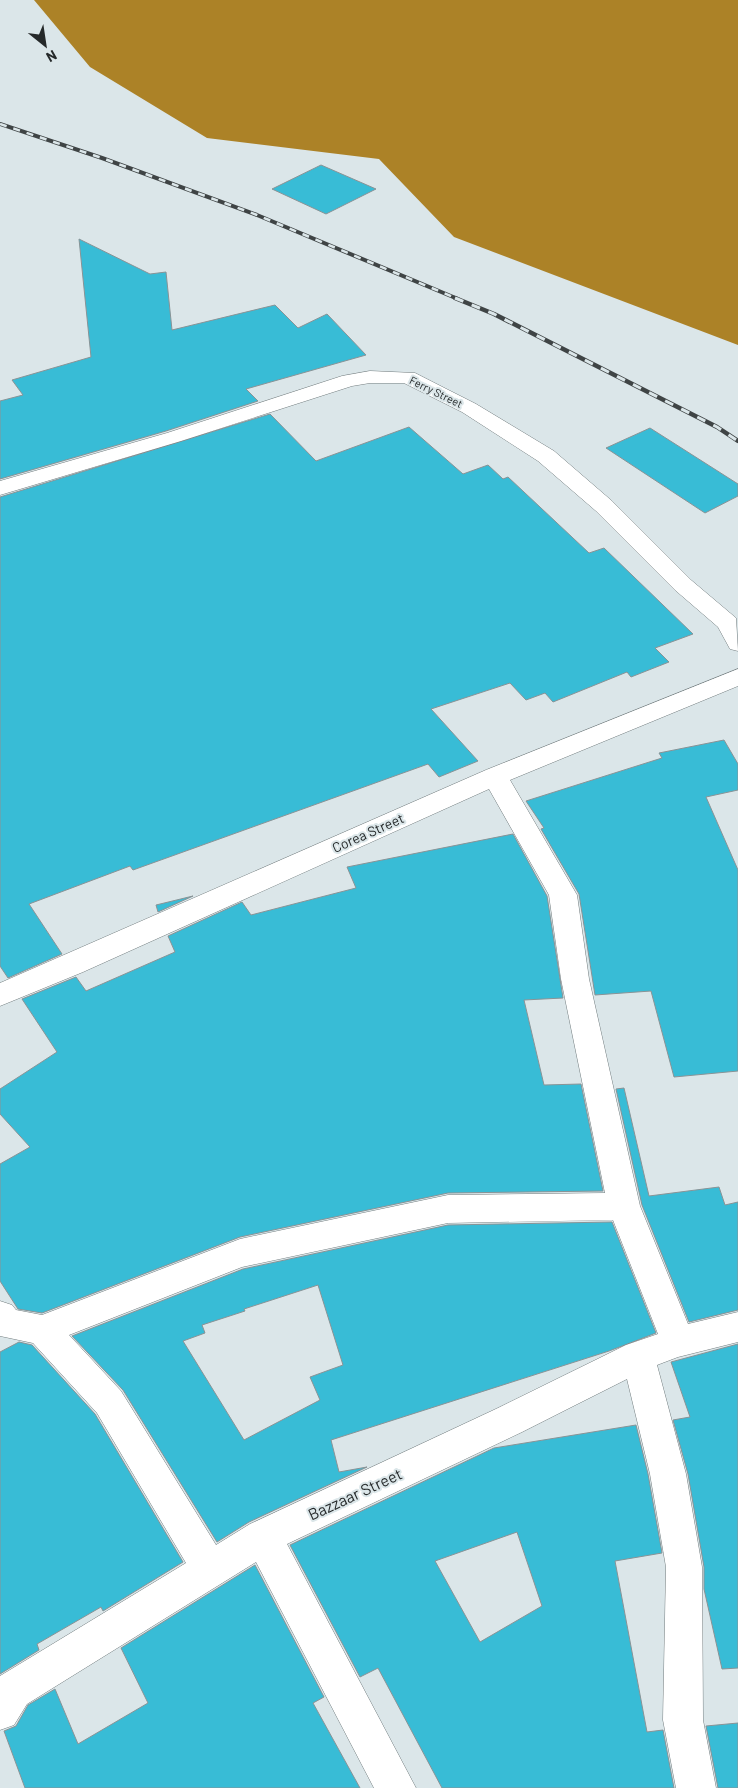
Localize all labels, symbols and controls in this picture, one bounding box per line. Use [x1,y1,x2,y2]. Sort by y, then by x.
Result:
north arrow [20,20,70,70]
text: N [43,47,60,66]
street label: Ferry Street [408,373,465,410]
street label: Corea Street [329,809,406,856]
street label: Bazzaar Street [305,1464,405,1524]

